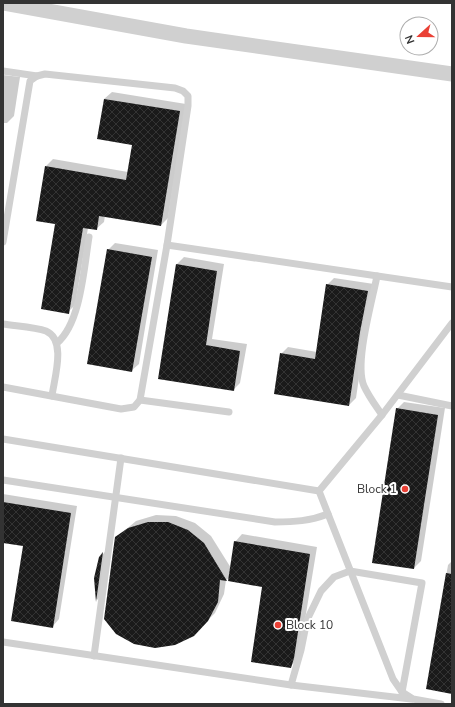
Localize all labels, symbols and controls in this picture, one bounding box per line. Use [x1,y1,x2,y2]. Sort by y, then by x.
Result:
north arrow [399,16,439,56]
text: N [402,33,419,46]
place label: Block 1 [357,481,397,497]
marker: Block 1 [400,484,410,494]
place label: Block 10 [286,617,333,633]
marker: Block 10 [273,620,283,630]

